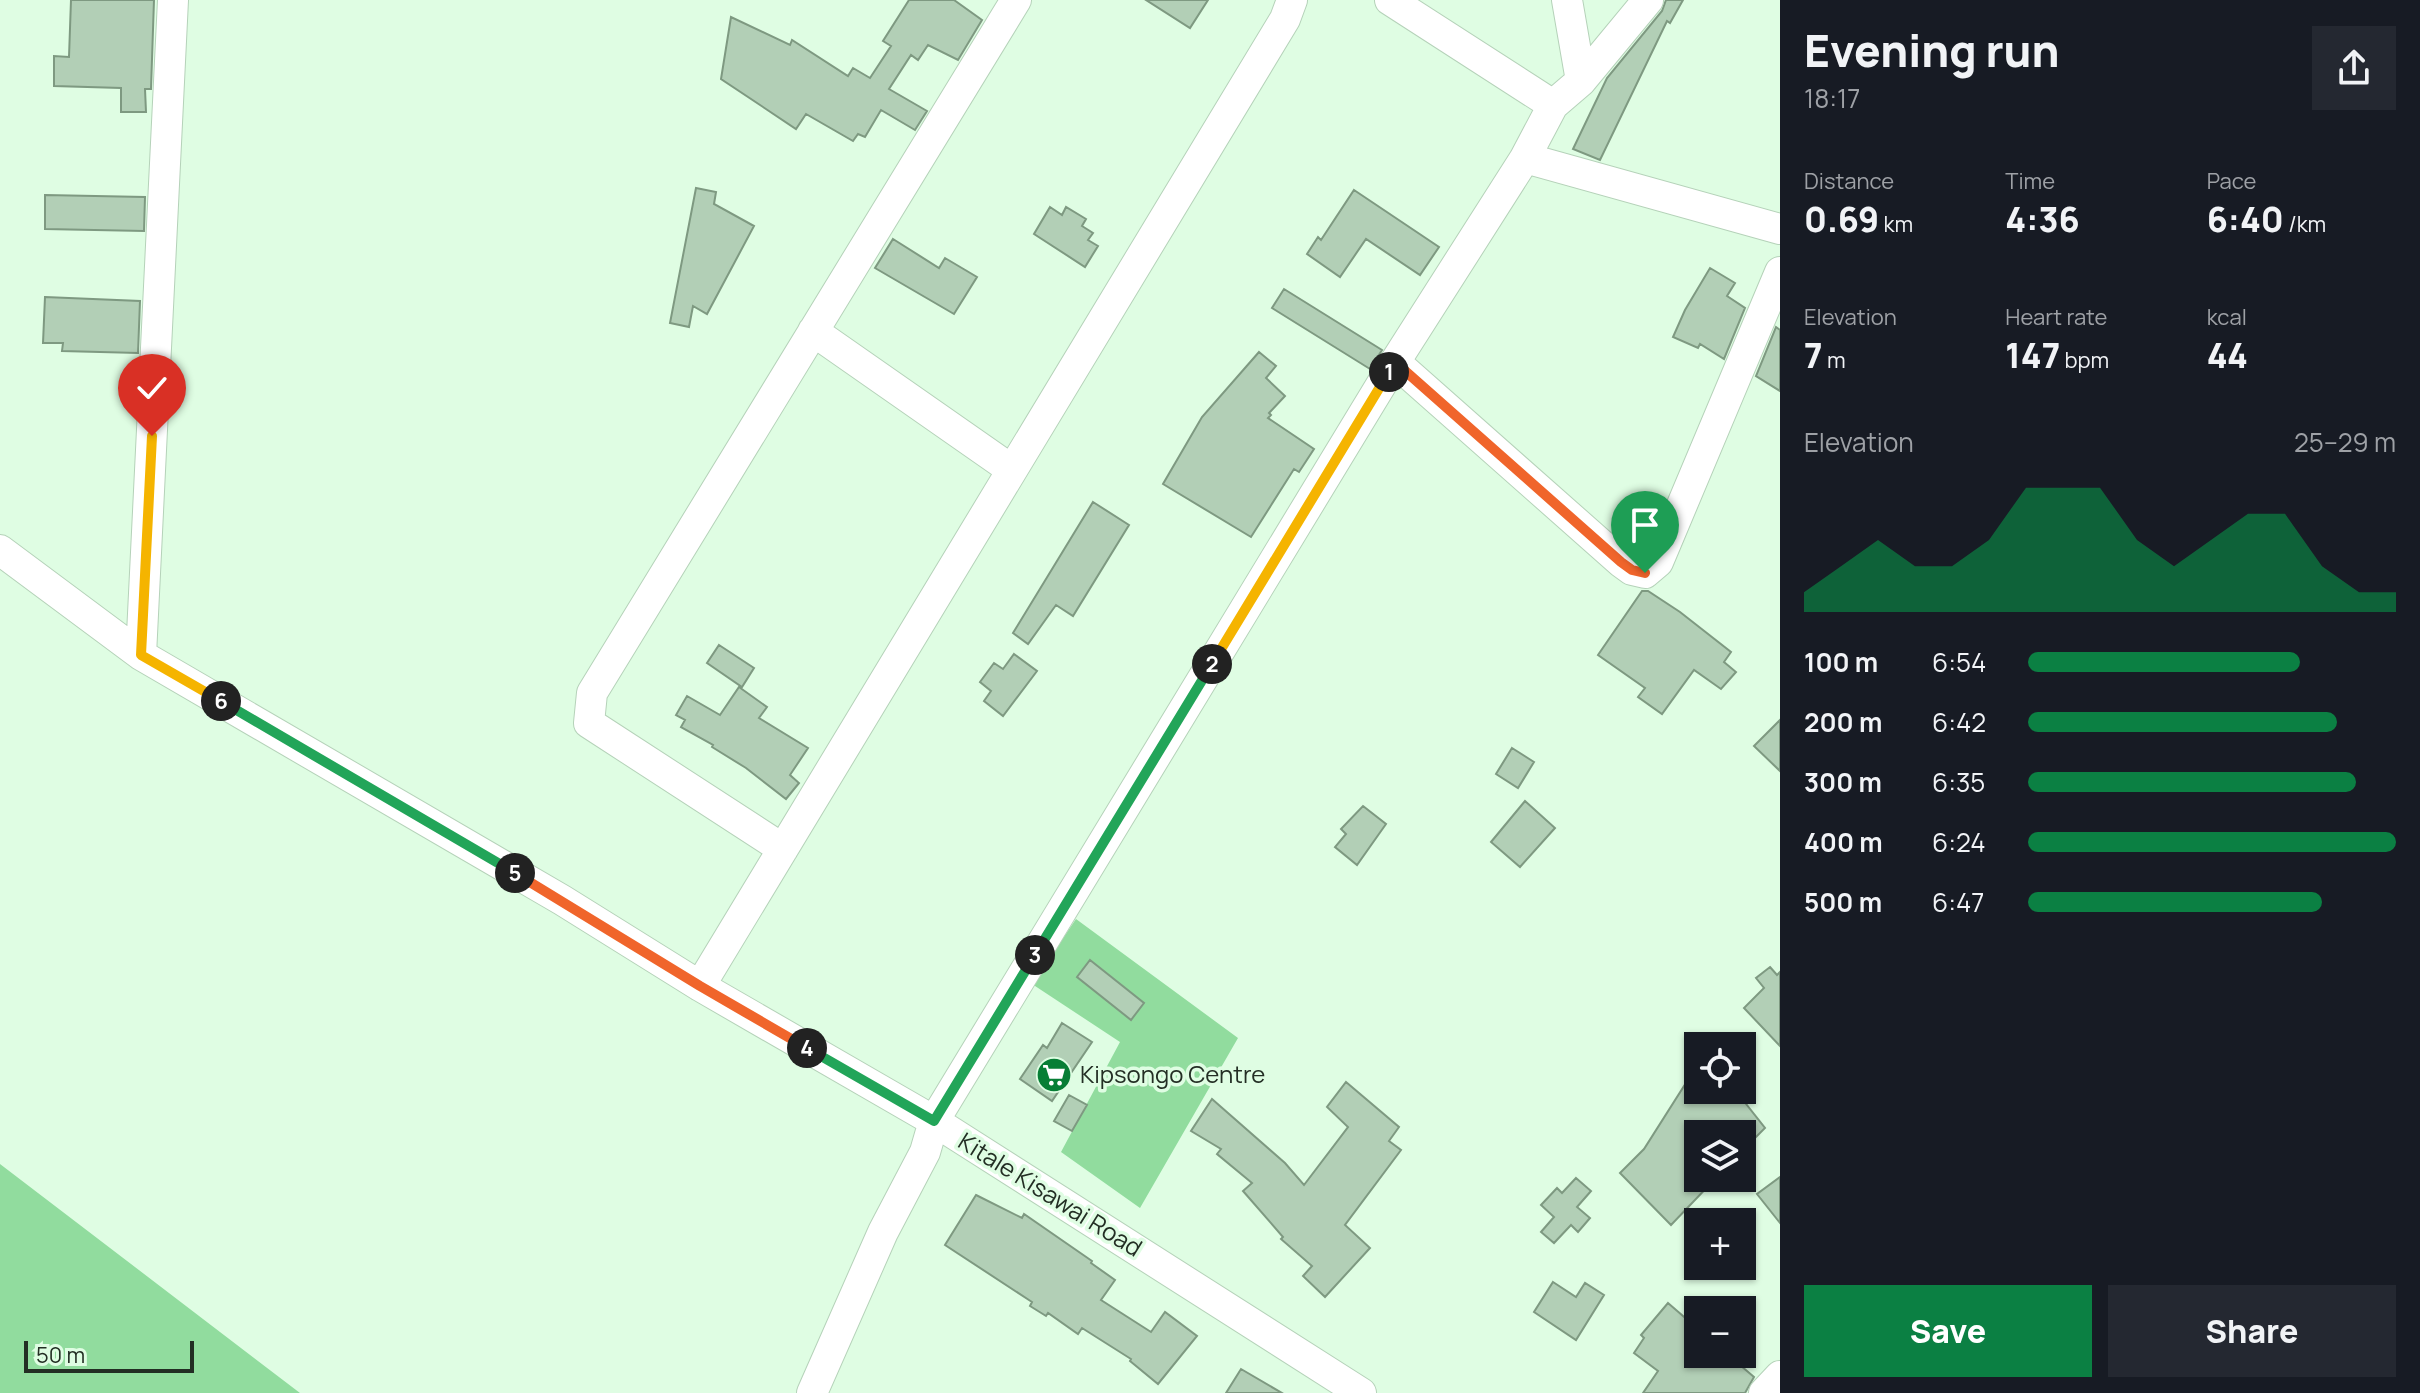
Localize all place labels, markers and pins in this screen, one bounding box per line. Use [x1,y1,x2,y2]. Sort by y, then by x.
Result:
pin: 1 [1369,352,1409,392]
pin [118,354,186,436]
pin [1611,491,1679,573]
pin: 2 [1192,644,1232,684]
pin: 6 [201,681,241,721]
pin: 5 [495,853,535,893]
pin: 3 [1015,935,1055,975]
pin: 4 [787,1028,827,1068]
supermarket icon: Kipsongo Centre [1035,1056,1073,1094]
place label: Kipsongo Centre [1080,1057,1265,1090]

